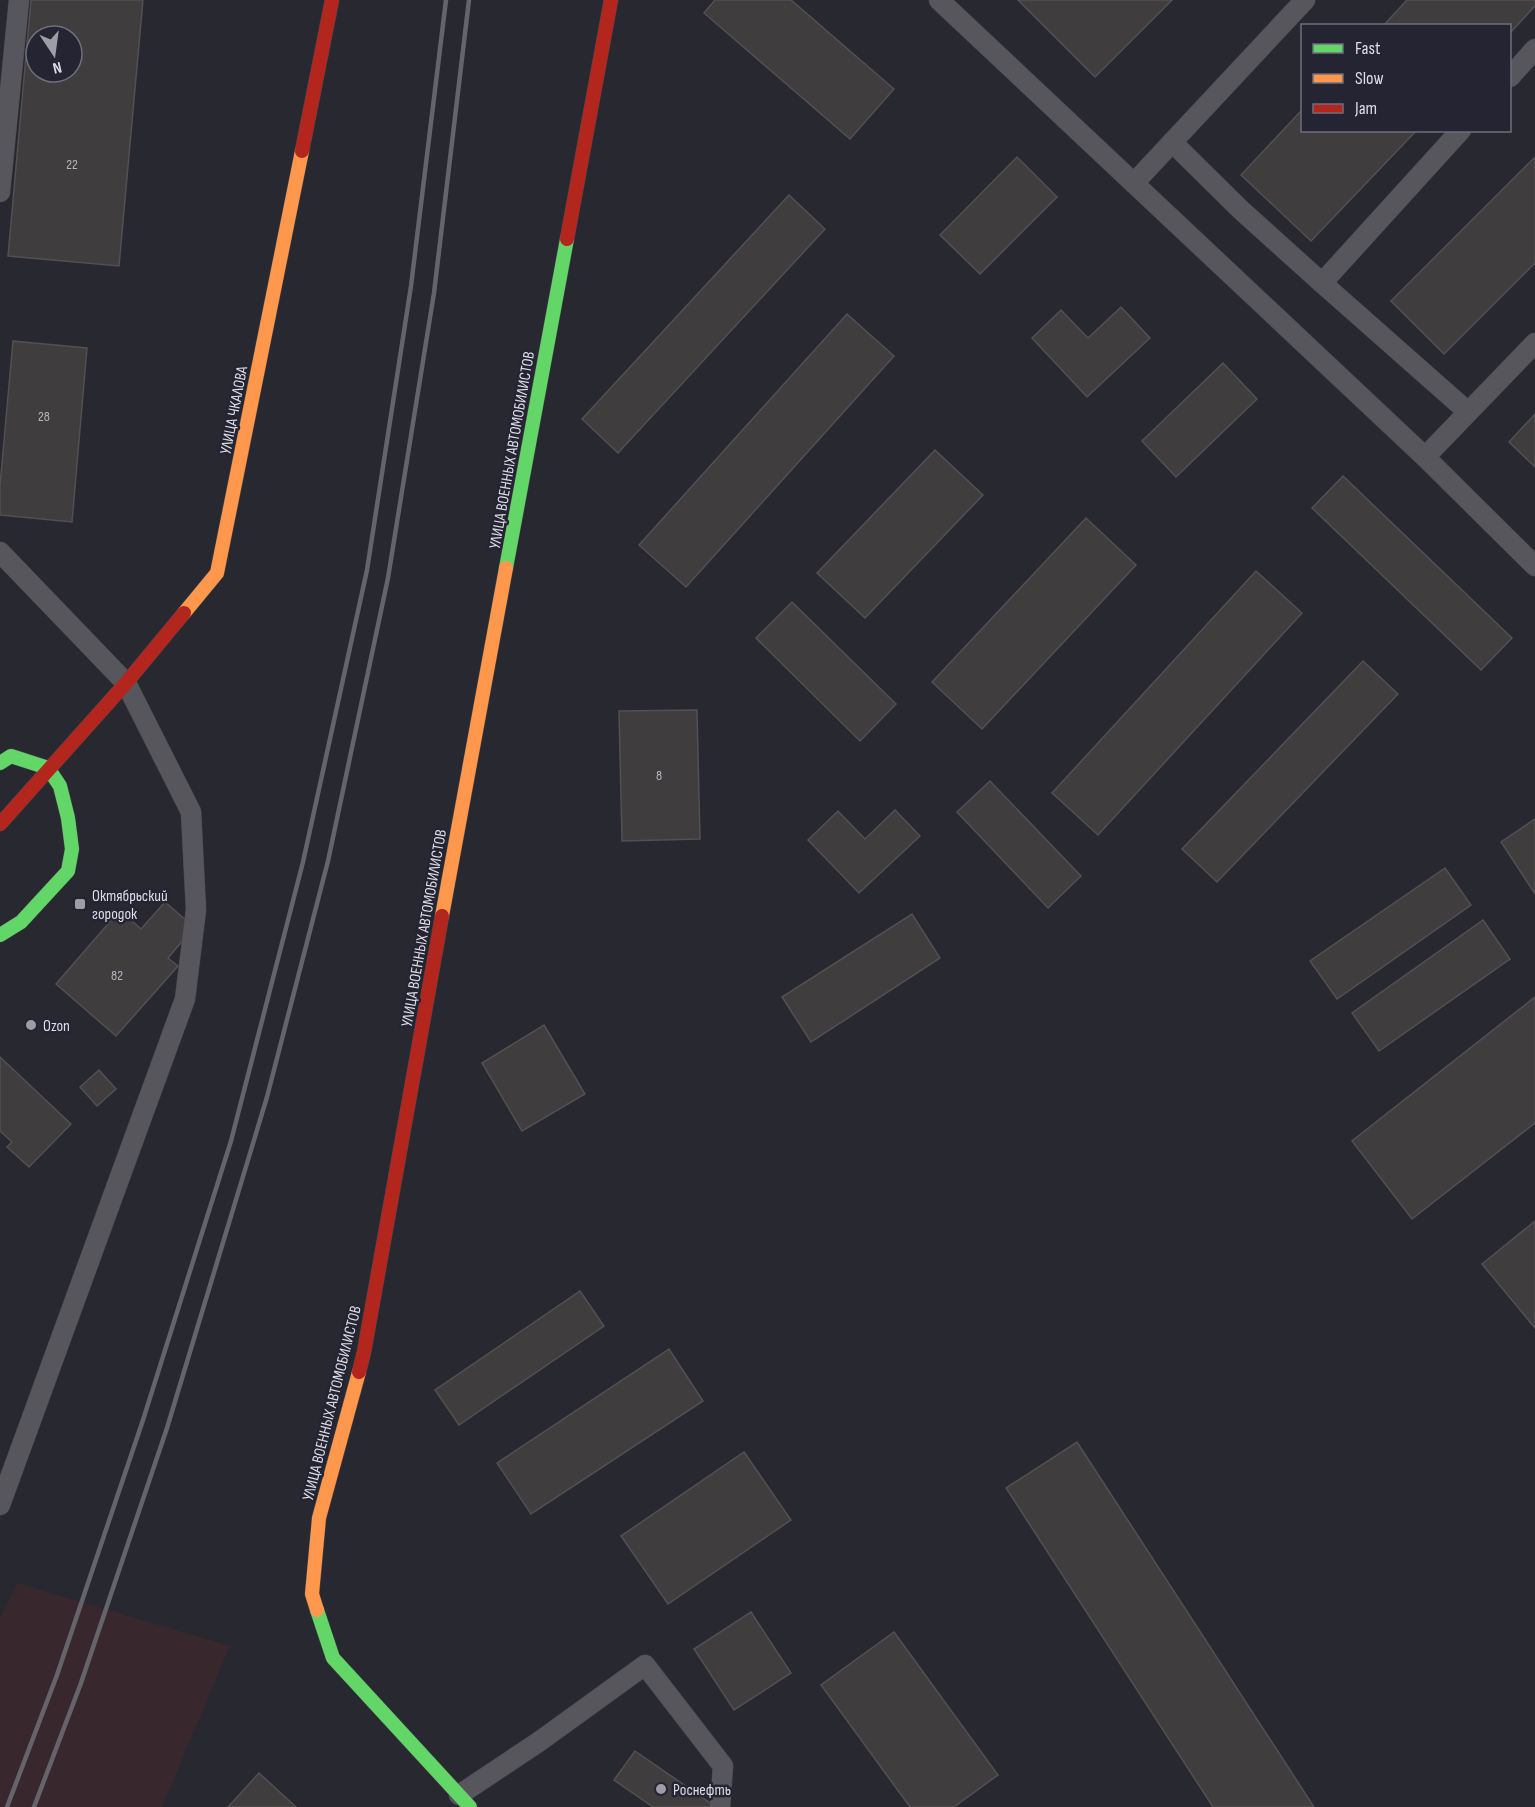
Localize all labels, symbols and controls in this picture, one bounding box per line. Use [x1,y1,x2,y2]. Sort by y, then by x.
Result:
north arrow [24,24,84,84]
legend [1301,24,1511,132]
text: Fast [1355,38,1381,59]
text: N [51,57,63,77]
text: Slow [1355,68,1384,89]
text: Jam [1354,98,1377,119]
house number: 22 [66,156,78,173]
street label: УЛИЦА ВОЕННЫХ АВТОМОБИЛИСТОВ [486,350,539,550]
street label: УЛИЦА ЧКАЛОВА [217,364,252,456]
house number: 28 [38,408,50,425]
house number: 8 [656,767,662,784]
street label: УЛИЦА ВОЕННЫХ АВТОМОБИЛИСТОВ [398,828,451,1028]
place label: Октябрьский городок [92,887,168,924]
marker: Октябрьский городок [73,897,87,911]
house number: 82 [111,967,123,984]
place label: Ozon [43,1017,70,1036]
marker: Ozon [24,1018,38,1032]
street label: УЛИЦА ВОЕННЫХ АВТОМОБИЛИСТОВ [299,1304,366,1503]
place label: Роснефть [673,1781,731,1800]
marker: Роснефть [654,1782,668,1796]

